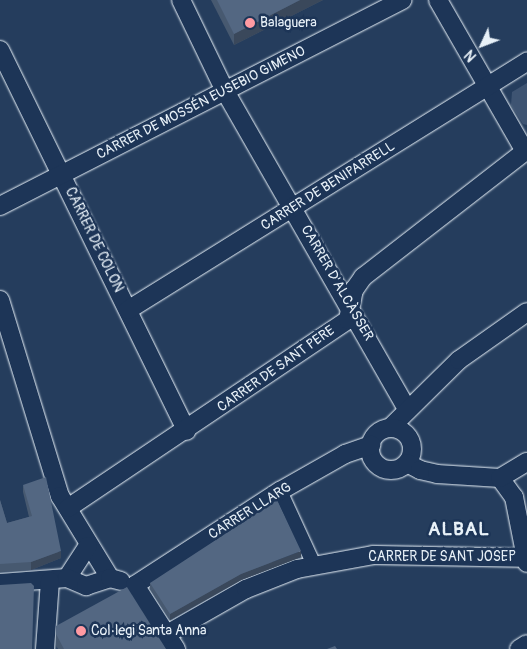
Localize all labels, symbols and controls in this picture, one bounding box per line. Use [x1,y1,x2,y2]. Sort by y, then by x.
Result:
place label: Balaguera [260,15,317,31]
marker: Balaguera [244,17,256,29]
north arrow [457,20,507,70]
street label: CARRER DE MOSSÉN EUSEBIO GIMENO [94,43,308,163]
text: N [461,46,480,65]
street label: CARRER DE BENIPARRELL [258,138,398,234]
street label: CARRER DE COLON [61,185,127,295]
street label: CARRER D'ALCÀSSER [297,222,377,344]
street label: CARRER DE SANT PERE [214,322,338,416]
street label: CARRER LLARG [205,479,295,543]
district label: ALBAL [427,519,491,541]
street label: CARRER DE SANT JOSEP [368,549,516,565]
place label: Col·legi Santa Anna [91,623,206,639]
marker: Col·legi Santa Anna [75,625,87,637]

